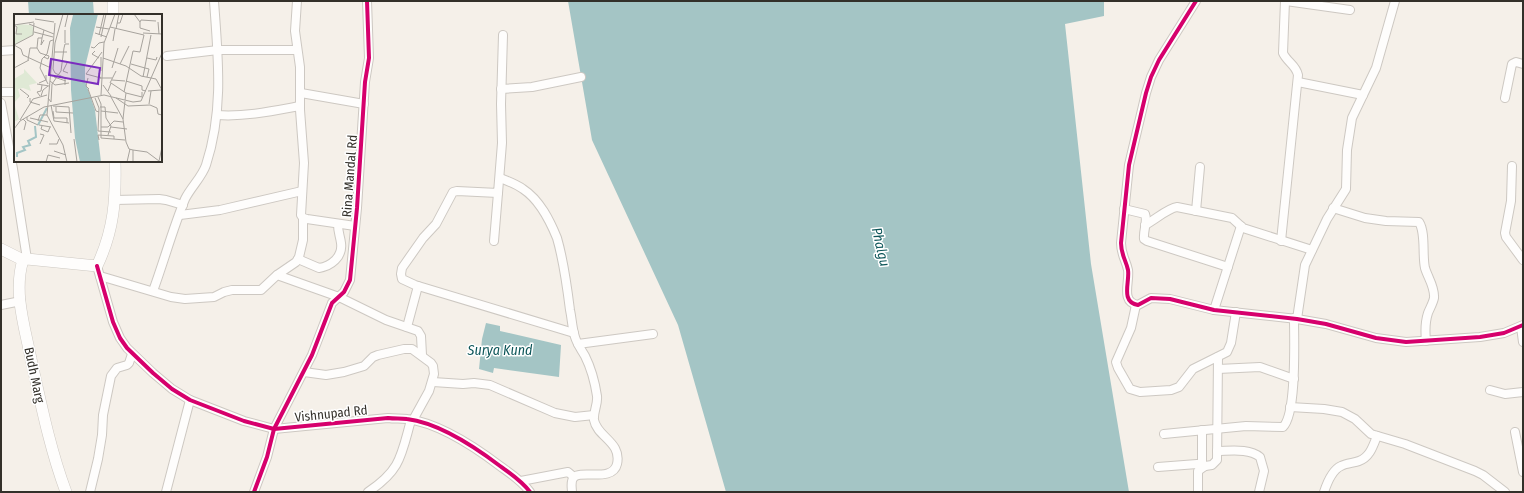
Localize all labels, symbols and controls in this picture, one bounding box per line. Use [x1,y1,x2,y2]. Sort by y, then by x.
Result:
inset map [14,14,162,162]
street label: Rina Mandal Rd [339,134,360,218]
water label: Phalgu [868,226,893,268]
water label: Surya Kund [467,342,533,359]
street label: Budh Marg [21,346,48,405]
street label: Vishnupad Rd [294,402,368,425]

